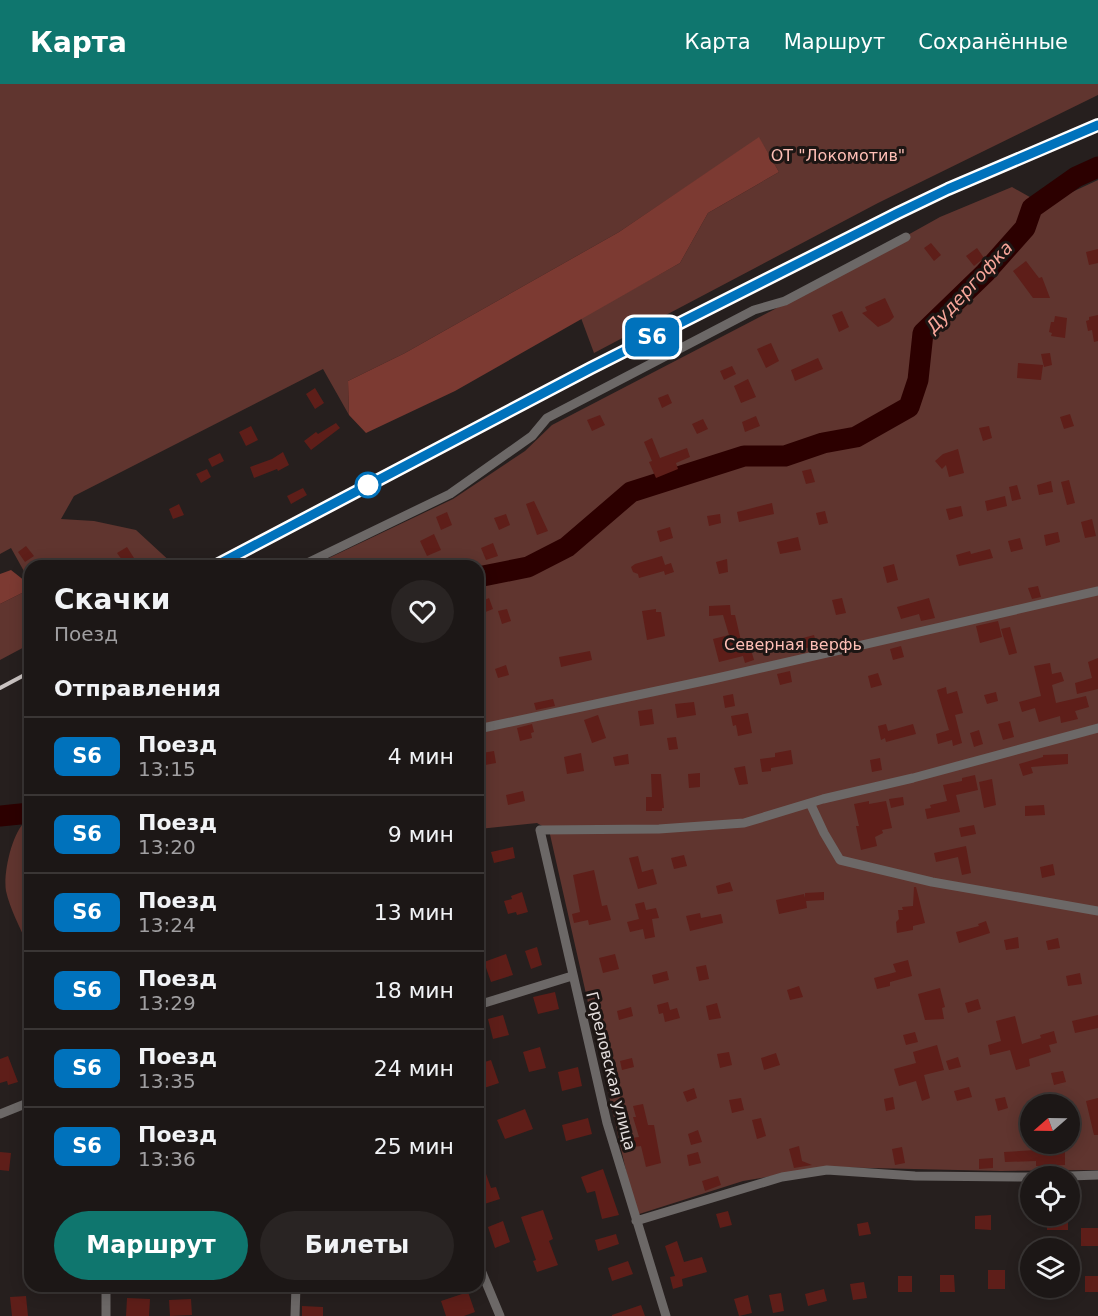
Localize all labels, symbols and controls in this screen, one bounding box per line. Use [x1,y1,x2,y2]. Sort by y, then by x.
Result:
text: Карта [30,26,127,59]
text: Карта [685,30,751,54]
text: Маршрут [784,30,885,54]
text: Сохранённые [918,30,1068,54]
park label: ОТ "Локомотив" [771,146,905,165]
water label: Дудергофка [921,237,1017,338]
line badge: S6 [625,318,679,356]
text: S6 [637,325,667,349]
unlabelled marker [355,472,381,498]
button: heart [391,580,454,643]
text: Скачки [54,583,170,616]
text: Поезд [54,622,118,646]
park label: Северная верфь [724,635,862,654]
text: Отправления [54,676,221,701]
text: Поезд [138,732,217,757]
text: S6 [72,744,102,768]
text: 4 мин [388,744,454,769]
text: 13:15 [138,757,196,781]
text: Поезд [138,810,217,835]
text: S6 [72,822,102,846]
text: 9 мин [388,822,454,847]
text: 13:20 [138,835,196,859]
text: Поезд [138,888,217,913]
text: S6 [72,900,102,924]
text: 13 мин [374,900,454,925]
text: 13:24 [138,913,196,937]
text: Поезд [138,966,217,991]
text: S6 [72,978,102,1002]
text: 18 мин [374,978,454,1003]
street label: Гореловская улица [582,990,640,1152]
text: 13:29 [138,991,196,1015]
text: Поезд [138,1044,217,1069]
text: S6 [72,1056,102,1080]
text: 24 мин [374,1056,454,1081]
text: 13:35 [138,1069,196,1093]
north arrow [1020,1094,1080,1154]
map controls [1020,1094,1080,1298]
text: Поезд [138,1122,217,1147]
text: S6 [72,1134,102,1158]
text: 25 мин [374,1134,454,1159]
text: 13:36 [138,1147,196,1171]
button: locate [1020,1166,1080,1226]
button: Маршрут [54,1211,248,1280]
button: Билеты [260,1211,454,1280]
button: layers [1020,1238,1080,1298]

